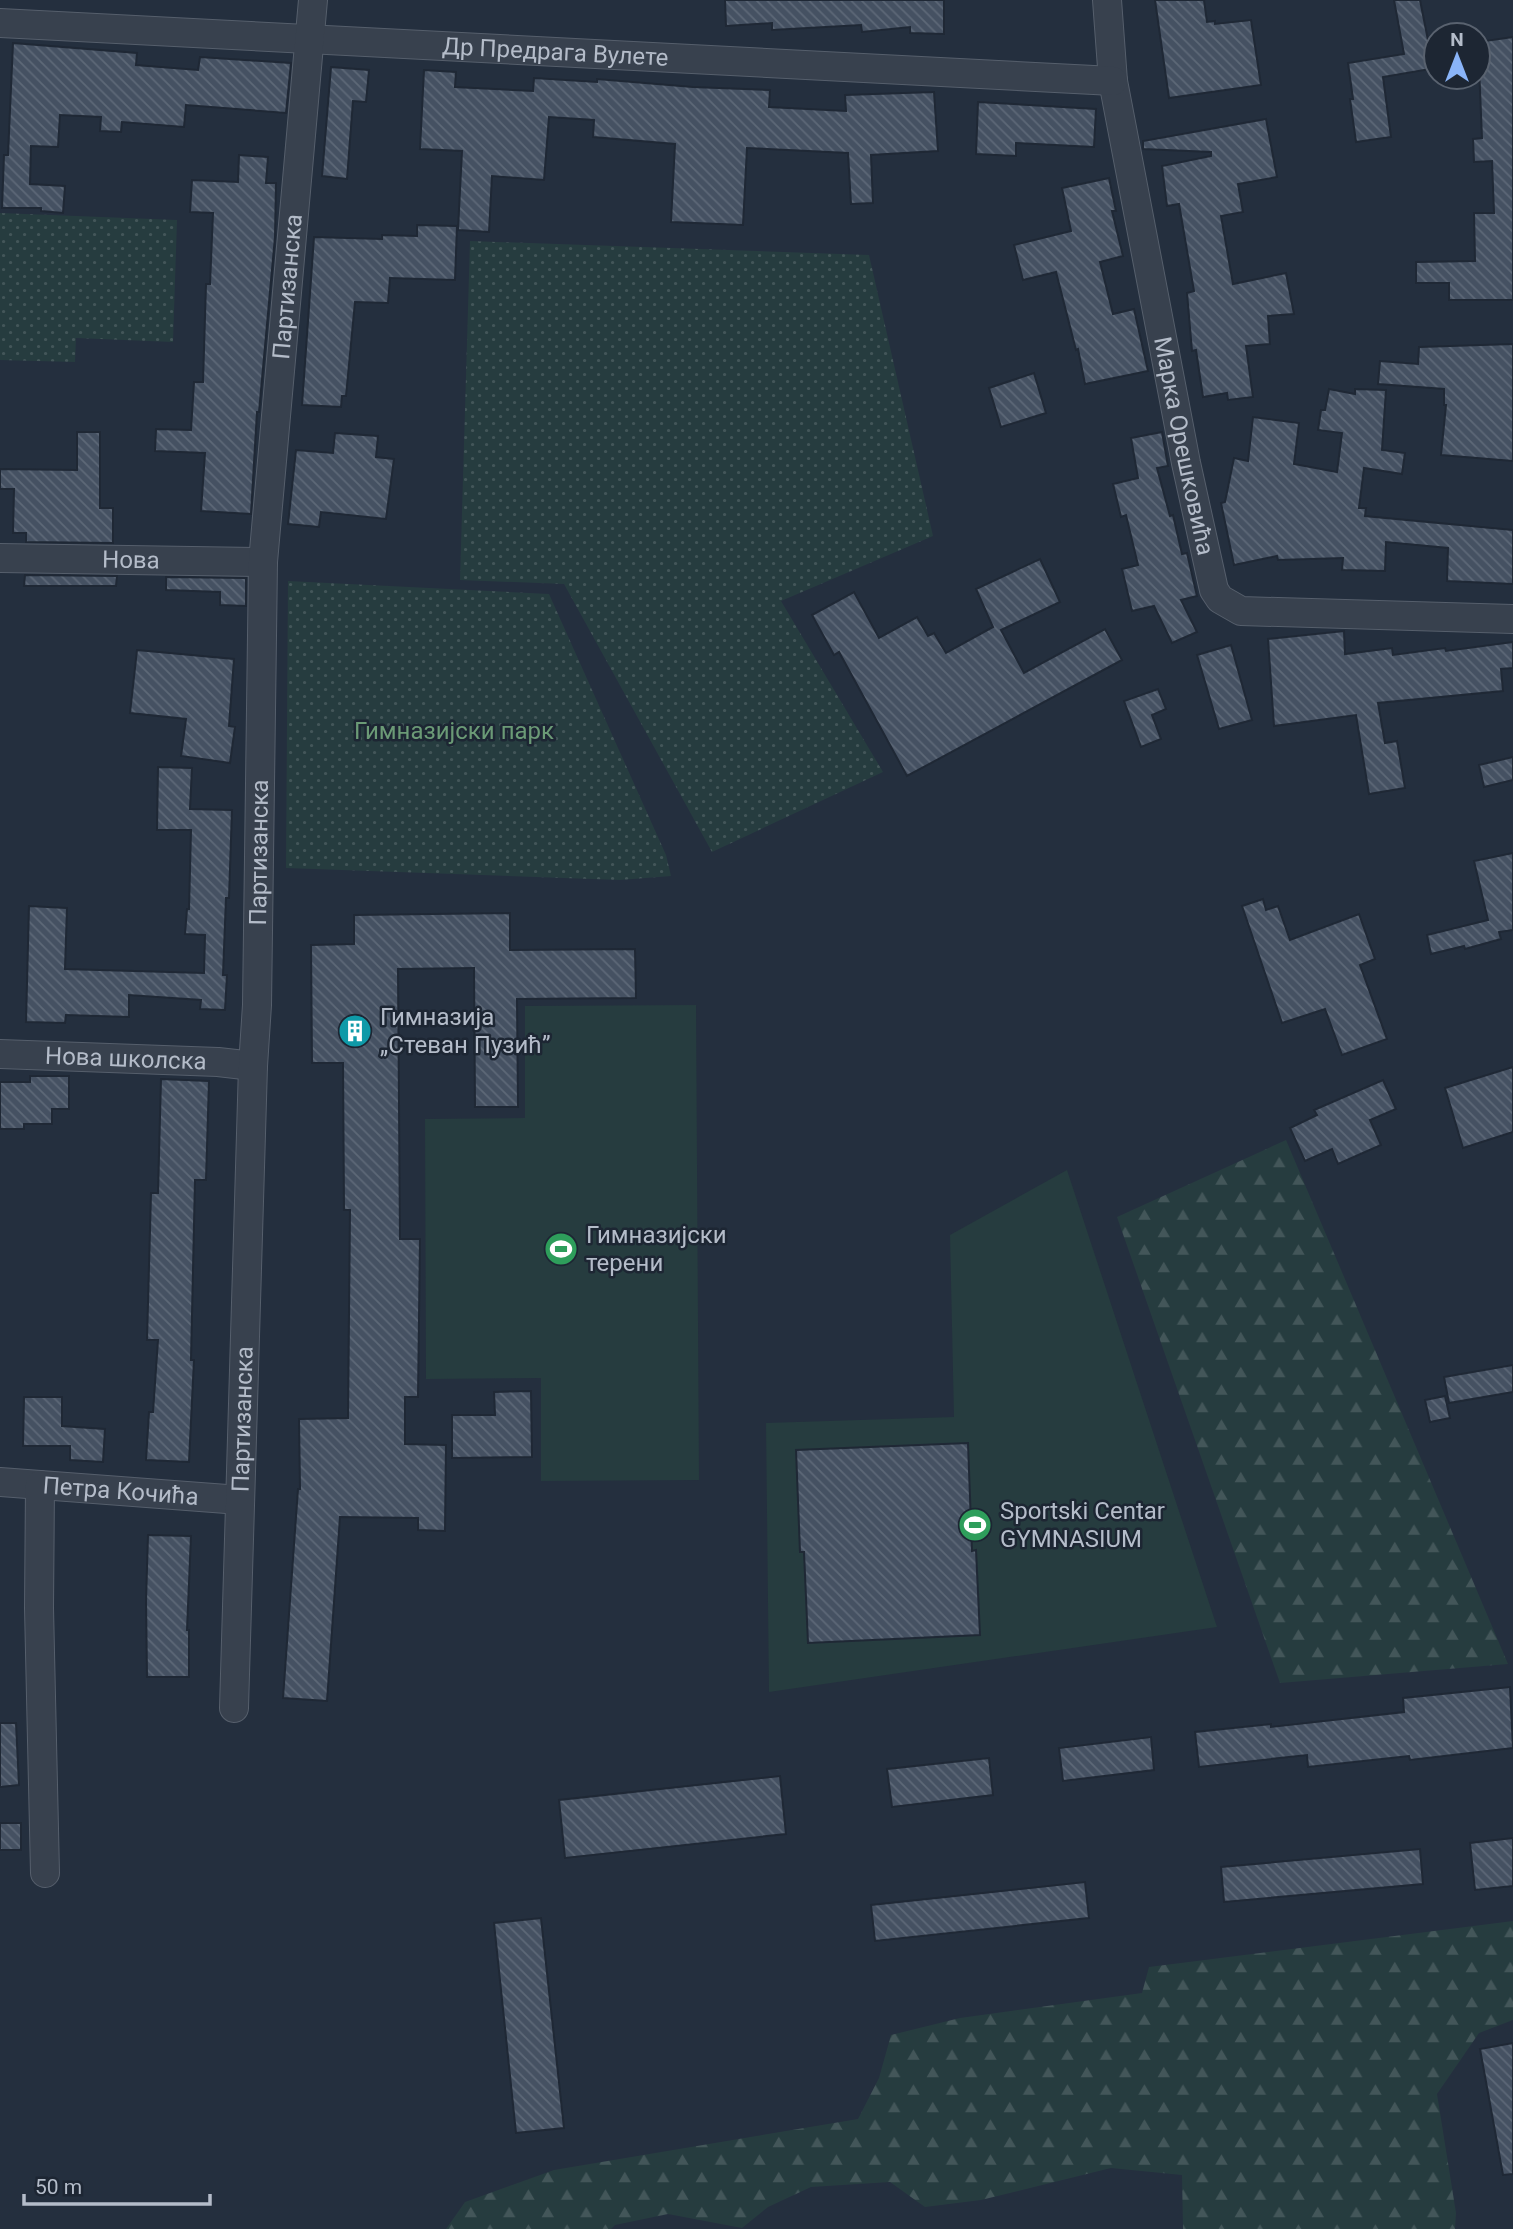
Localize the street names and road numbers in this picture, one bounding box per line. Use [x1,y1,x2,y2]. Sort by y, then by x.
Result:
street label: Др Предрага Вулете [441,32,669,72]
street label: Партизанска [267,213,308,360]
street label: Марка Орешковића [1148,334,1220,558]
street label: Нова [102,546,160,574]
street label: Партизанска [244,779,274,926]
street label: Нова школска [45,1042,207,1076]
street label: Партизанска [226,1346,259,1492]
street label: Петра Кочића [42,1471,200,1511]

